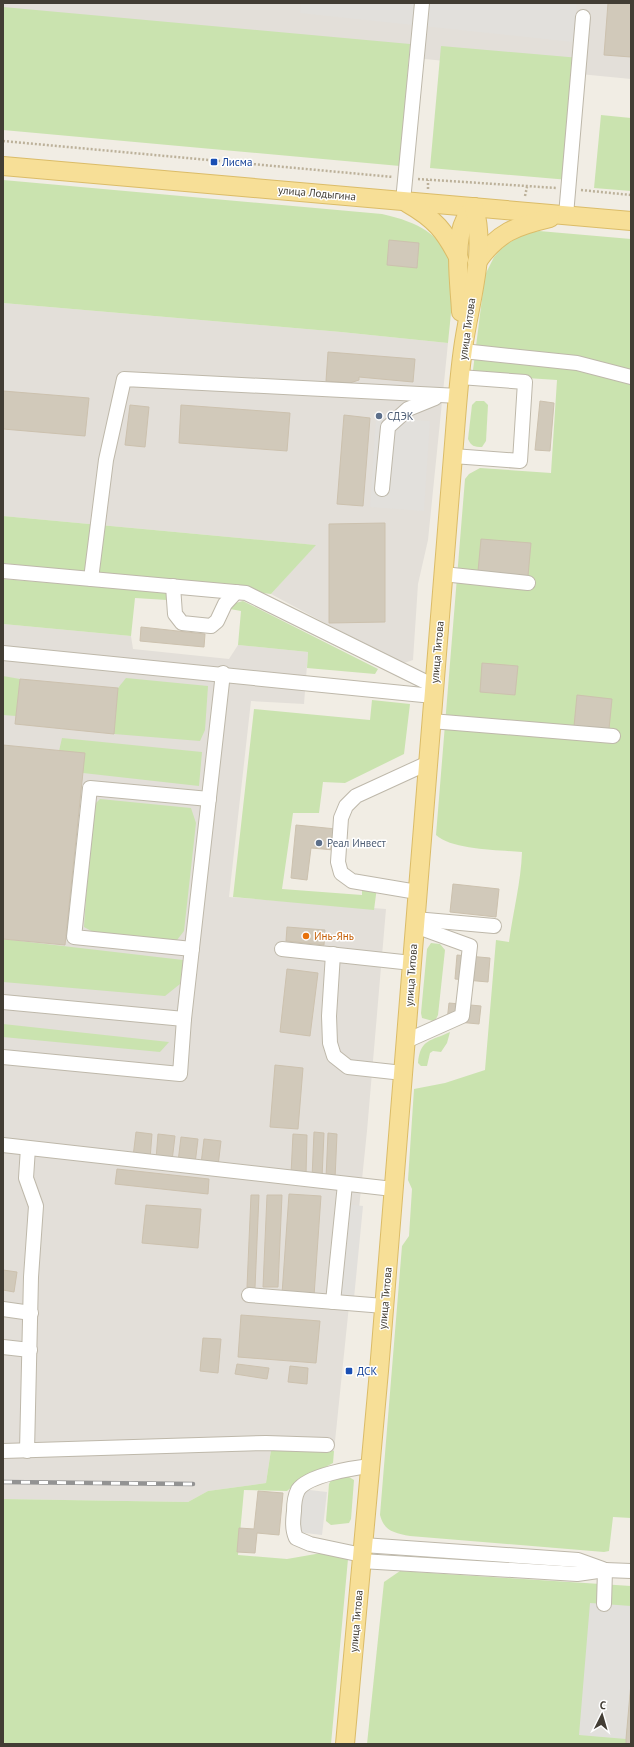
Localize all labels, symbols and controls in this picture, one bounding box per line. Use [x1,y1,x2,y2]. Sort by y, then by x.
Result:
place label: Лисма [221,155,252,169]
marker: Лисма [209,157,219,167]
street label: улица Лодыгина [277,183,357,203]
street label: улица Титова [456,297,478,361]
place label: СДЭК [387,409,414,423]
marker: СДЭК [374,411,384,421]
street label: улица Титова [427,620,447,684]
place label: Реал Инвест [327,836,386,850]
marker: Реал Инвест [314,838,324,848]
place label: Инь-Янь [314,929,354,943]
marker: Инь-Янь [301,931,311,941]
street label: улица Титова [402,943,420,1007]
street label: улица Титова [375,1266,395,1330]
place label: ДСК [357,1364,377,1378]
marker: ДСК [344,1366,354,1376]
street label: улица Титова [346,1589,366,1653]
north arrow [582,1695,622,1735]
text: С [599,1698,607,1712]

